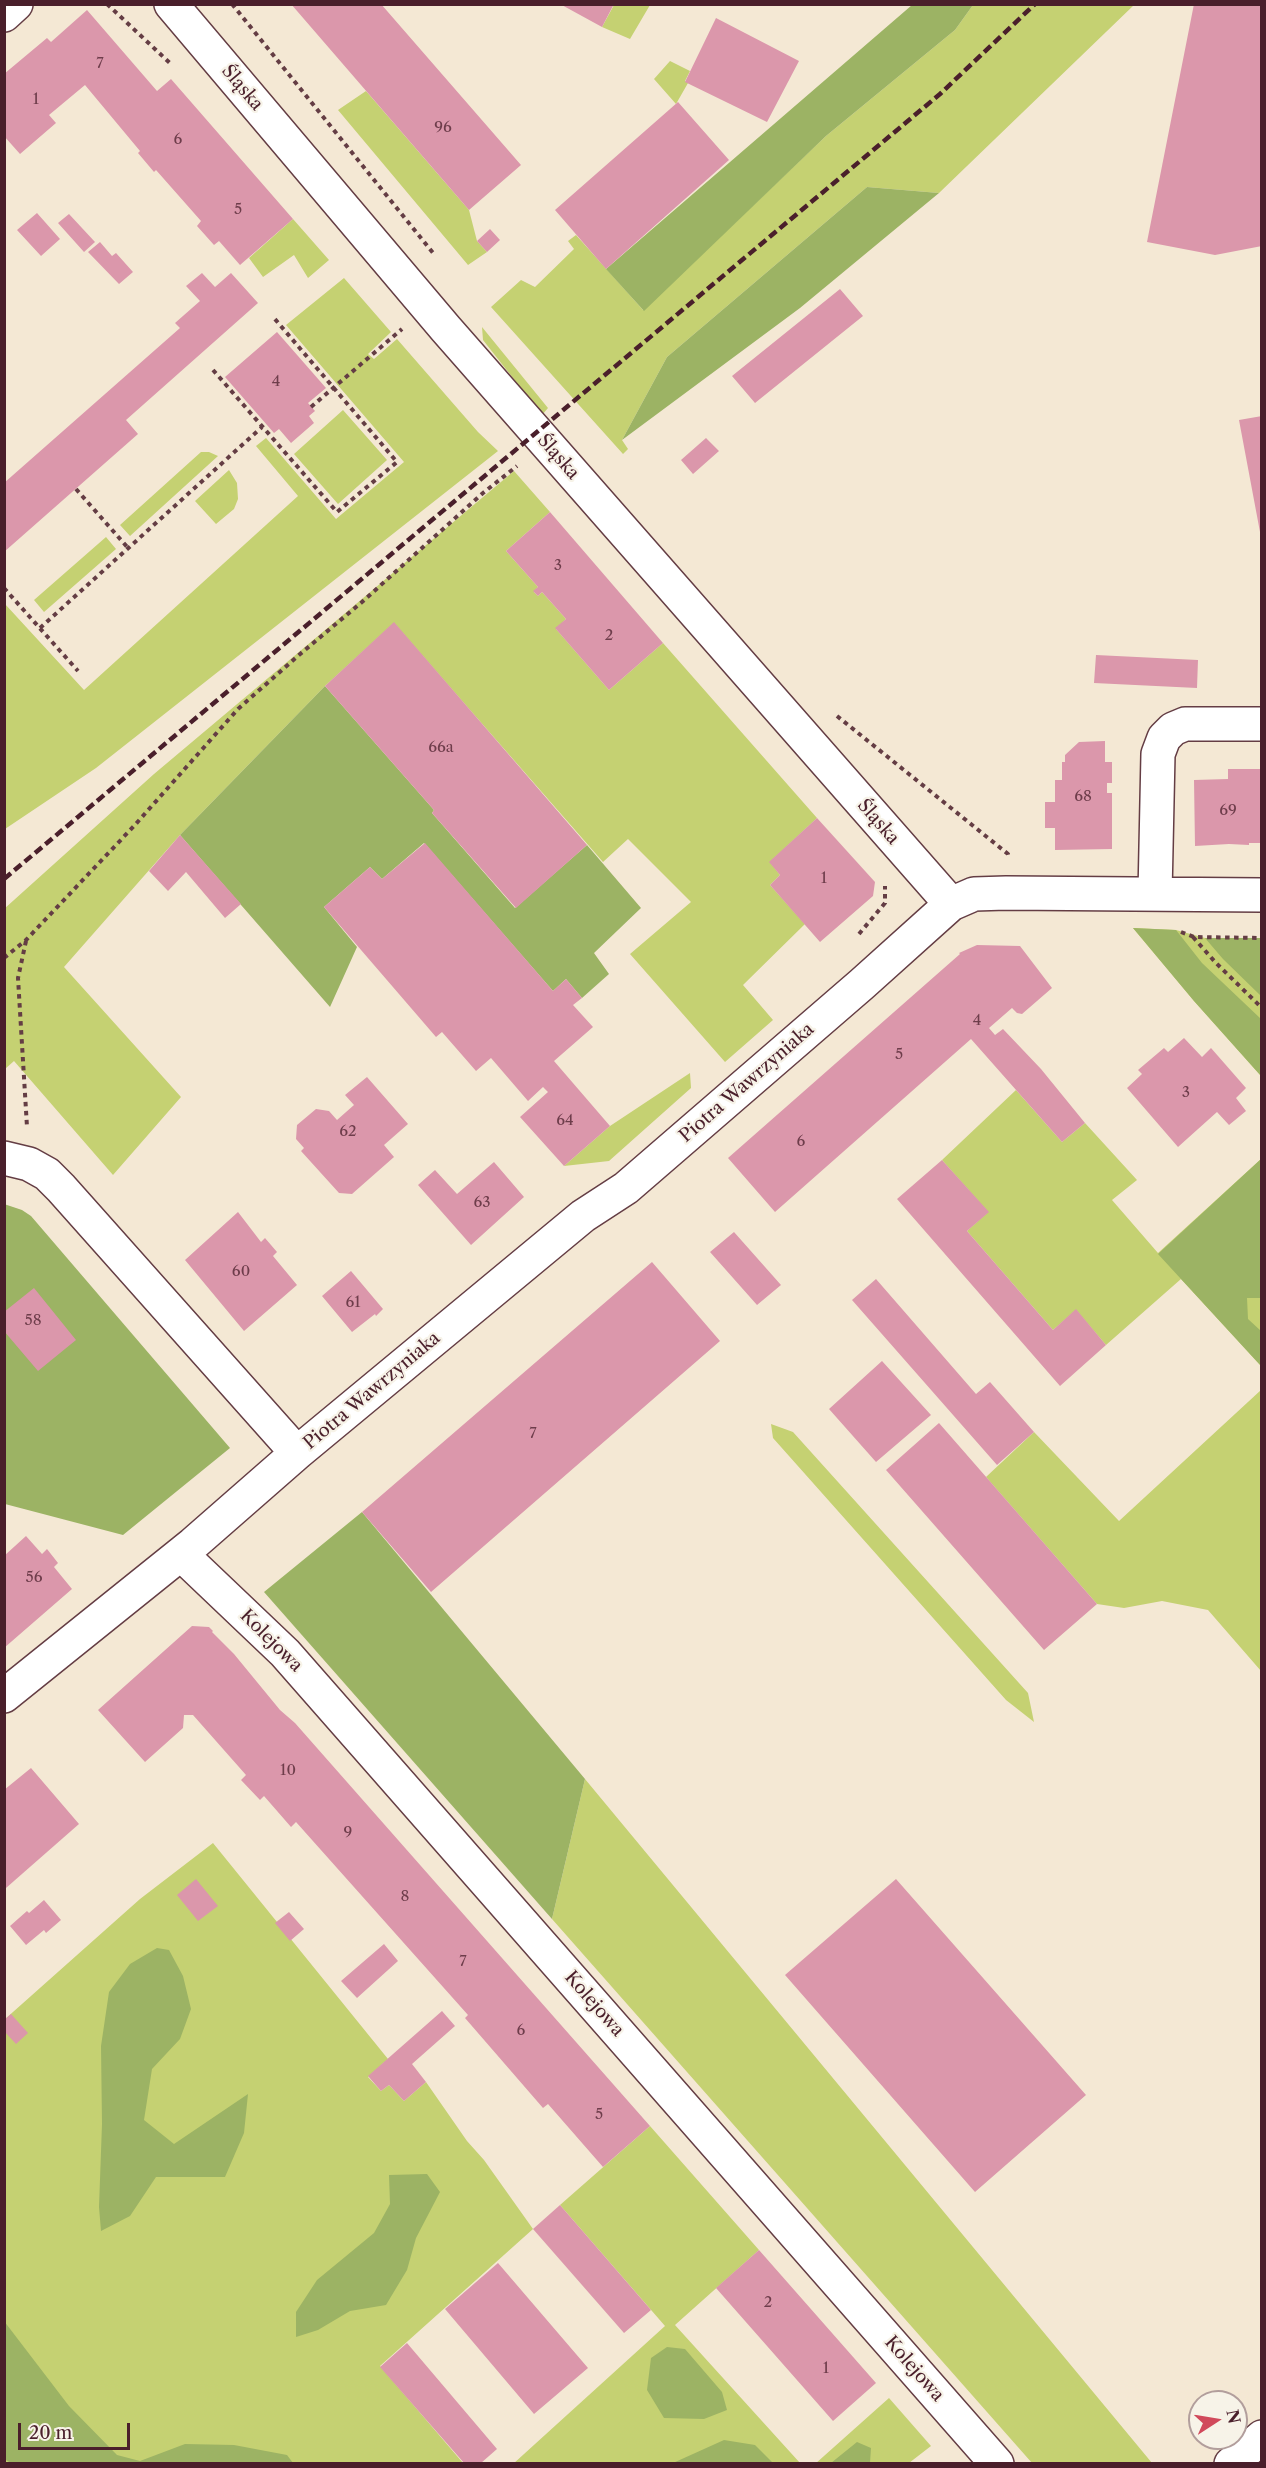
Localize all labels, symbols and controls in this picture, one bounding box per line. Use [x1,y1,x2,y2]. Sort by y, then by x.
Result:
house number: 7 [96,55,104,73]
street label: Śląska [217,61,267,115]
house number: 1 [33,91,39,109]
house number: 96 [434,119,452,137]
house number: 6 [174,131,182,149]
house number: 5 [234,201,242,219]
house number: 4 [272,373,280,391]
street label: Śląska [532,430,584,484]
house number: 3 [554,557,562,575]
house number: 2 [605,627,613,645]
house number: 66a [428,739,454,757]
house number: 68 [1074,788,1092,806]
street label: Śląska [852,795,904,849]
house number: 69 [1219,802,1237,820]
house number: 1 [821,870,827,888]
house number: 4 [973,1012,981,1030]
street label: Piotra Wawrzyniaka [675,1019,819,1147]
house number: 5 [895,1046,903,1064]
house number: 3 [1182,1084,1190,1102]
house number: 64 [556,1112,574,1130]
house number: 62 [339,1123,357,1141]
house number: 6 [797,1133,805,1151]
house number: 63 [473,1194,491,1212]
house number: 60 [232,1263,250,1281]
house number: 61 [345,1294,361,1312]
house number: 58 [24,1312,42,1330]
street label: Piotra Wawrzyniaka [299,1328,445,1454]
house number: 7 [529,1425,537,1443]
house number: 56 [26,1569,42,1587]
street label: Kolejowa [235,1605,307,1677]
house number: 10 [280,1762,296,1780]
house number: 9 [344,1824,352,1842]
house number: 8 [401,1888,409,1906]
house number: 7 [459,1953,467,1971]
street label: Kolejowa [560,1967,628,2041]
house number: 6 [517,2022,525,2040]
house number: 5 [595,2106,603,2124]
house number: 2 [764,2294,772,2312]
street label: Kolejowa [880,2332,948,2406]
house number: 1 [823,2360,829,2378]
north arrow [1188,2390,1248,2450]
text: N [1222,2408,1245,2426]
scale bar [21,2411,134,2449]
text: 20 m [29,2422,72,2444]

